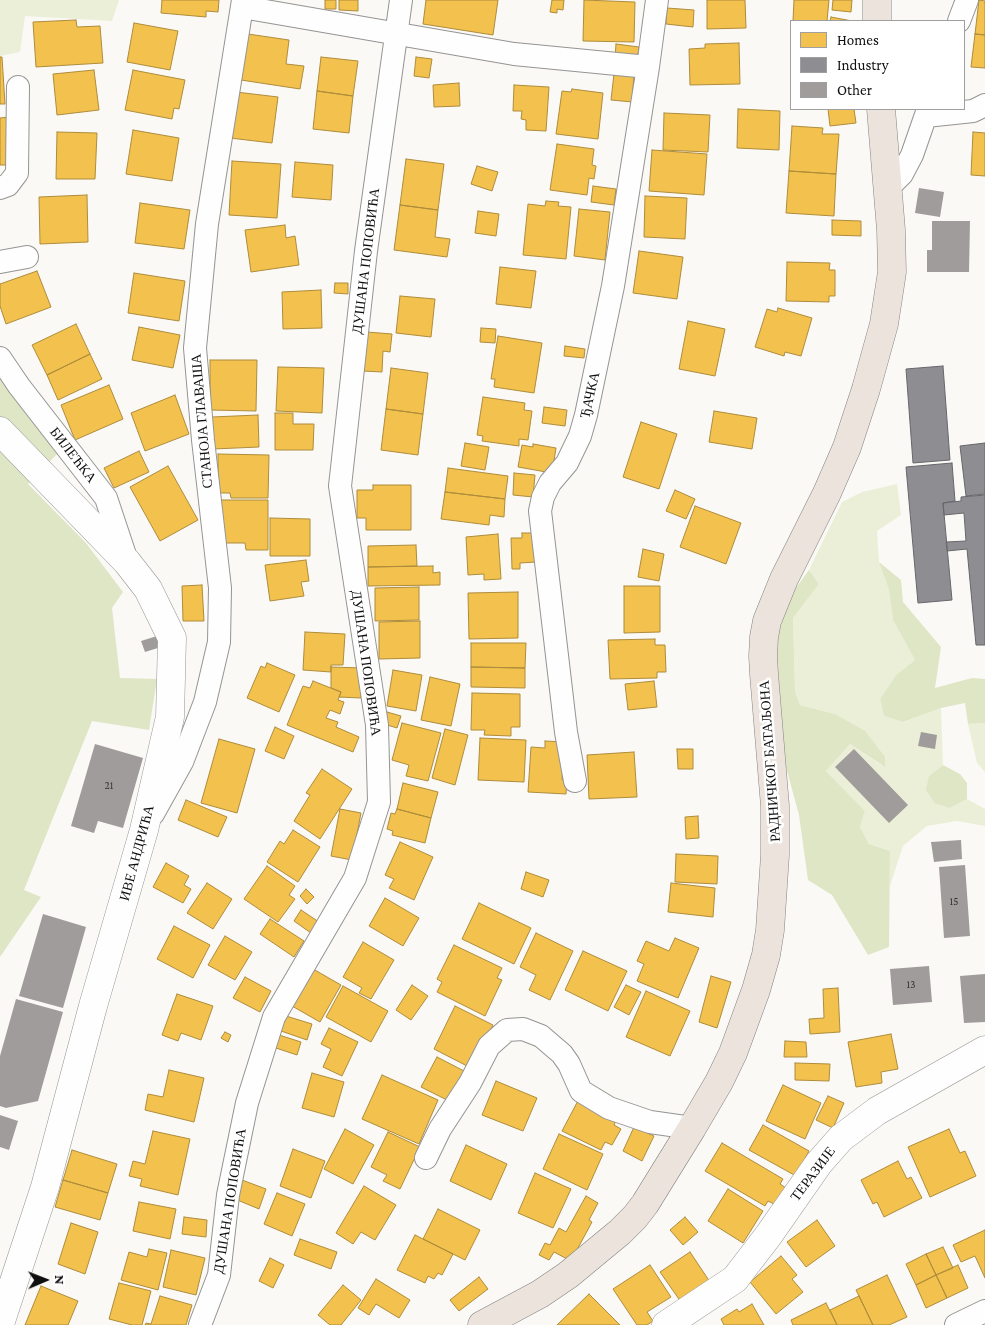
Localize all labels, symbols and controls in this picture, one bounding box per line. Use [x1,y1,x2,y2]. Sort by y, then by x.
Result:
legend [790,20,965,110]
text: Homes [837,32,879,48]
text: Industry [837,57,889,73]
text: Other [837,82,872,98]
street label: ДУШАНА ПОПОВИЋА [349,187,383,335]
street label: СТАНОЈА ГЛАВАША [188,353,216,489]
street label: ЂАЧКА [577,370,603,420]
street label: БИЛЕЋКА [46,424,100,486]
street label: ДУШАНА ПОПОВИЋА [347,589,385,737]
street label: РАДНИЧКОГ БАТАЉОНА [756,680,784,842]
house number: 21 [105,779,113,793]
street label: ИВЕ АНДРИЋА [116,803,158,903]
house number: 15 [950,895,958,909]
house number: 13 [907,978,915,992]
street label: ДУШАНА ПОПОВИЋА [210,1127,250,1275]
street label: ТЕРАЗИЈЕ [787,1143,839,1205]
north arrow [20,1255,70,1305]
text: N [52,1275,68,1285]

